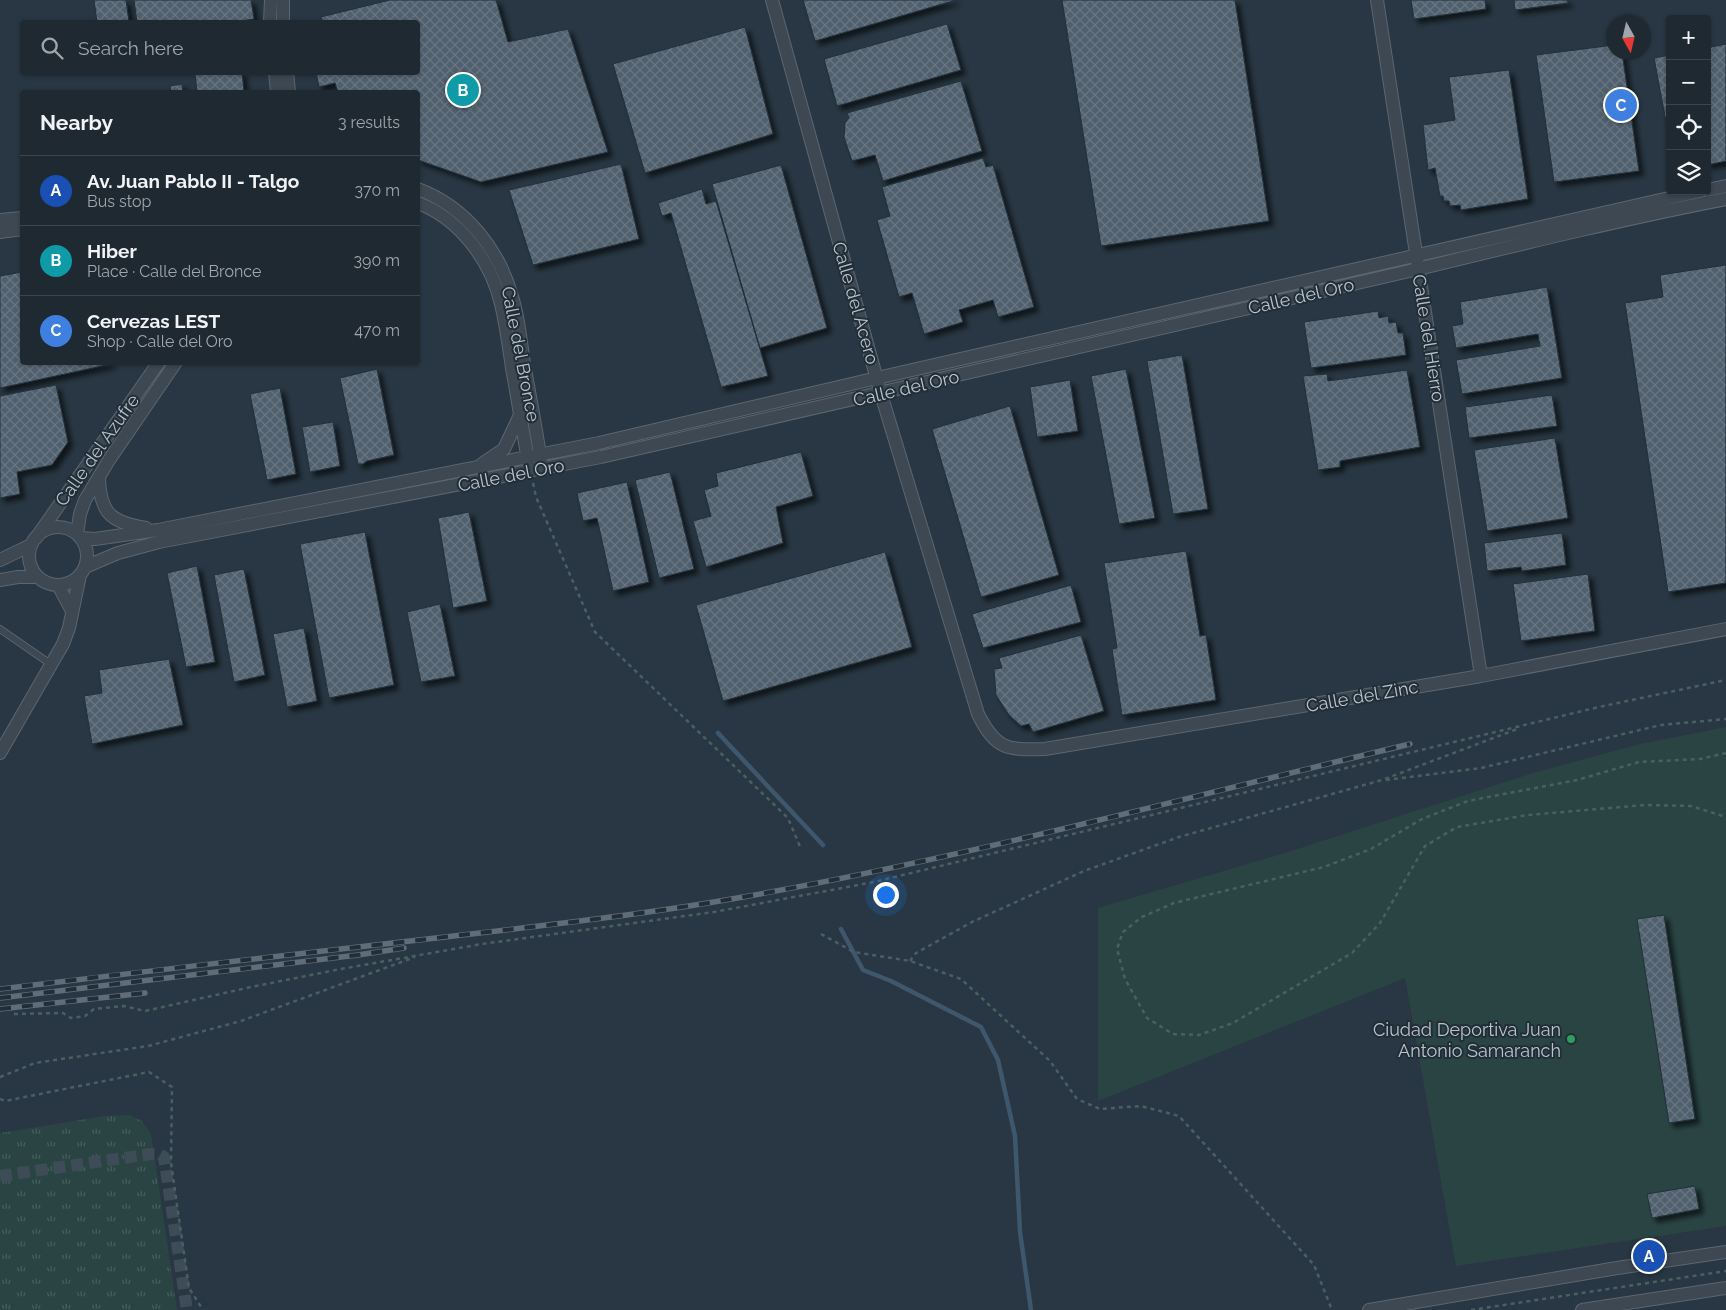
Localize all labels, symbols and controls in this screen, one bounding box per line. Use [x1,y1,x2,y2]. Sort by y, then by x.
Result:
north arrow [1606,15,1651,60]
map controls [1666,15,1711,195]
button: + [1666,15,1711,60]
search box [20,20,420,75]
icon: search [38,34,66,62]
text: Search here [78,37,184,59]
button: − [1666,60,1711,105]
pin: B [447,71,479,109]
pin: C [1605,86,1637,124]
button: locate [1666,105,1711,150]
text: Nearby [40,110,113,135]
text: 3 results [338,113,400,132]
button: layers [1666,150,1711,195]
text: Av. Juan Pablo II - Talgo [87,170,299,192]
text: A [51,181,61,200]
text: 370 m [354,181,400,200]
text: Bus stop [87,192,151,211]
street label: Calle del Acero [829,239,884,367]
text: Hiber [87,240,137,262]
text: B [51,251,61,270]
text: 390 m [354,251,400,270]
text: Place · Calle del Bronce [87,262,261,281]
street label: Calle del Hierro [1409,273,1449,403]
street label: Calle del Oro [1246,274,1356,318]
street label: Calle del Bronce [498,285,544,424]
text: Cervezas LEST [87,310,220,332]
text: C [51,321,61,340]
text: 470 m [354,321,400,340]
text: Shop · Calle del Oro [87,332,233,351]
street label: Calle del Oro [851,366,961,410]
street label: Calle del Azufre [51,390,144,510]
street label: Calle del Oro [456,454,566,496]
street label: Calle del Zinc [1304,676,1420,716]
your location [873,882,899,908]
place label: Ciudad Deportiva Juan Antonio Samaranch [1373,1019,1561,1061]
marker: Ciudad Deportiva Juan Antonio Samaranch [1565,1033,1577,1045]
pin: A [1633,1237,1665,1275]

